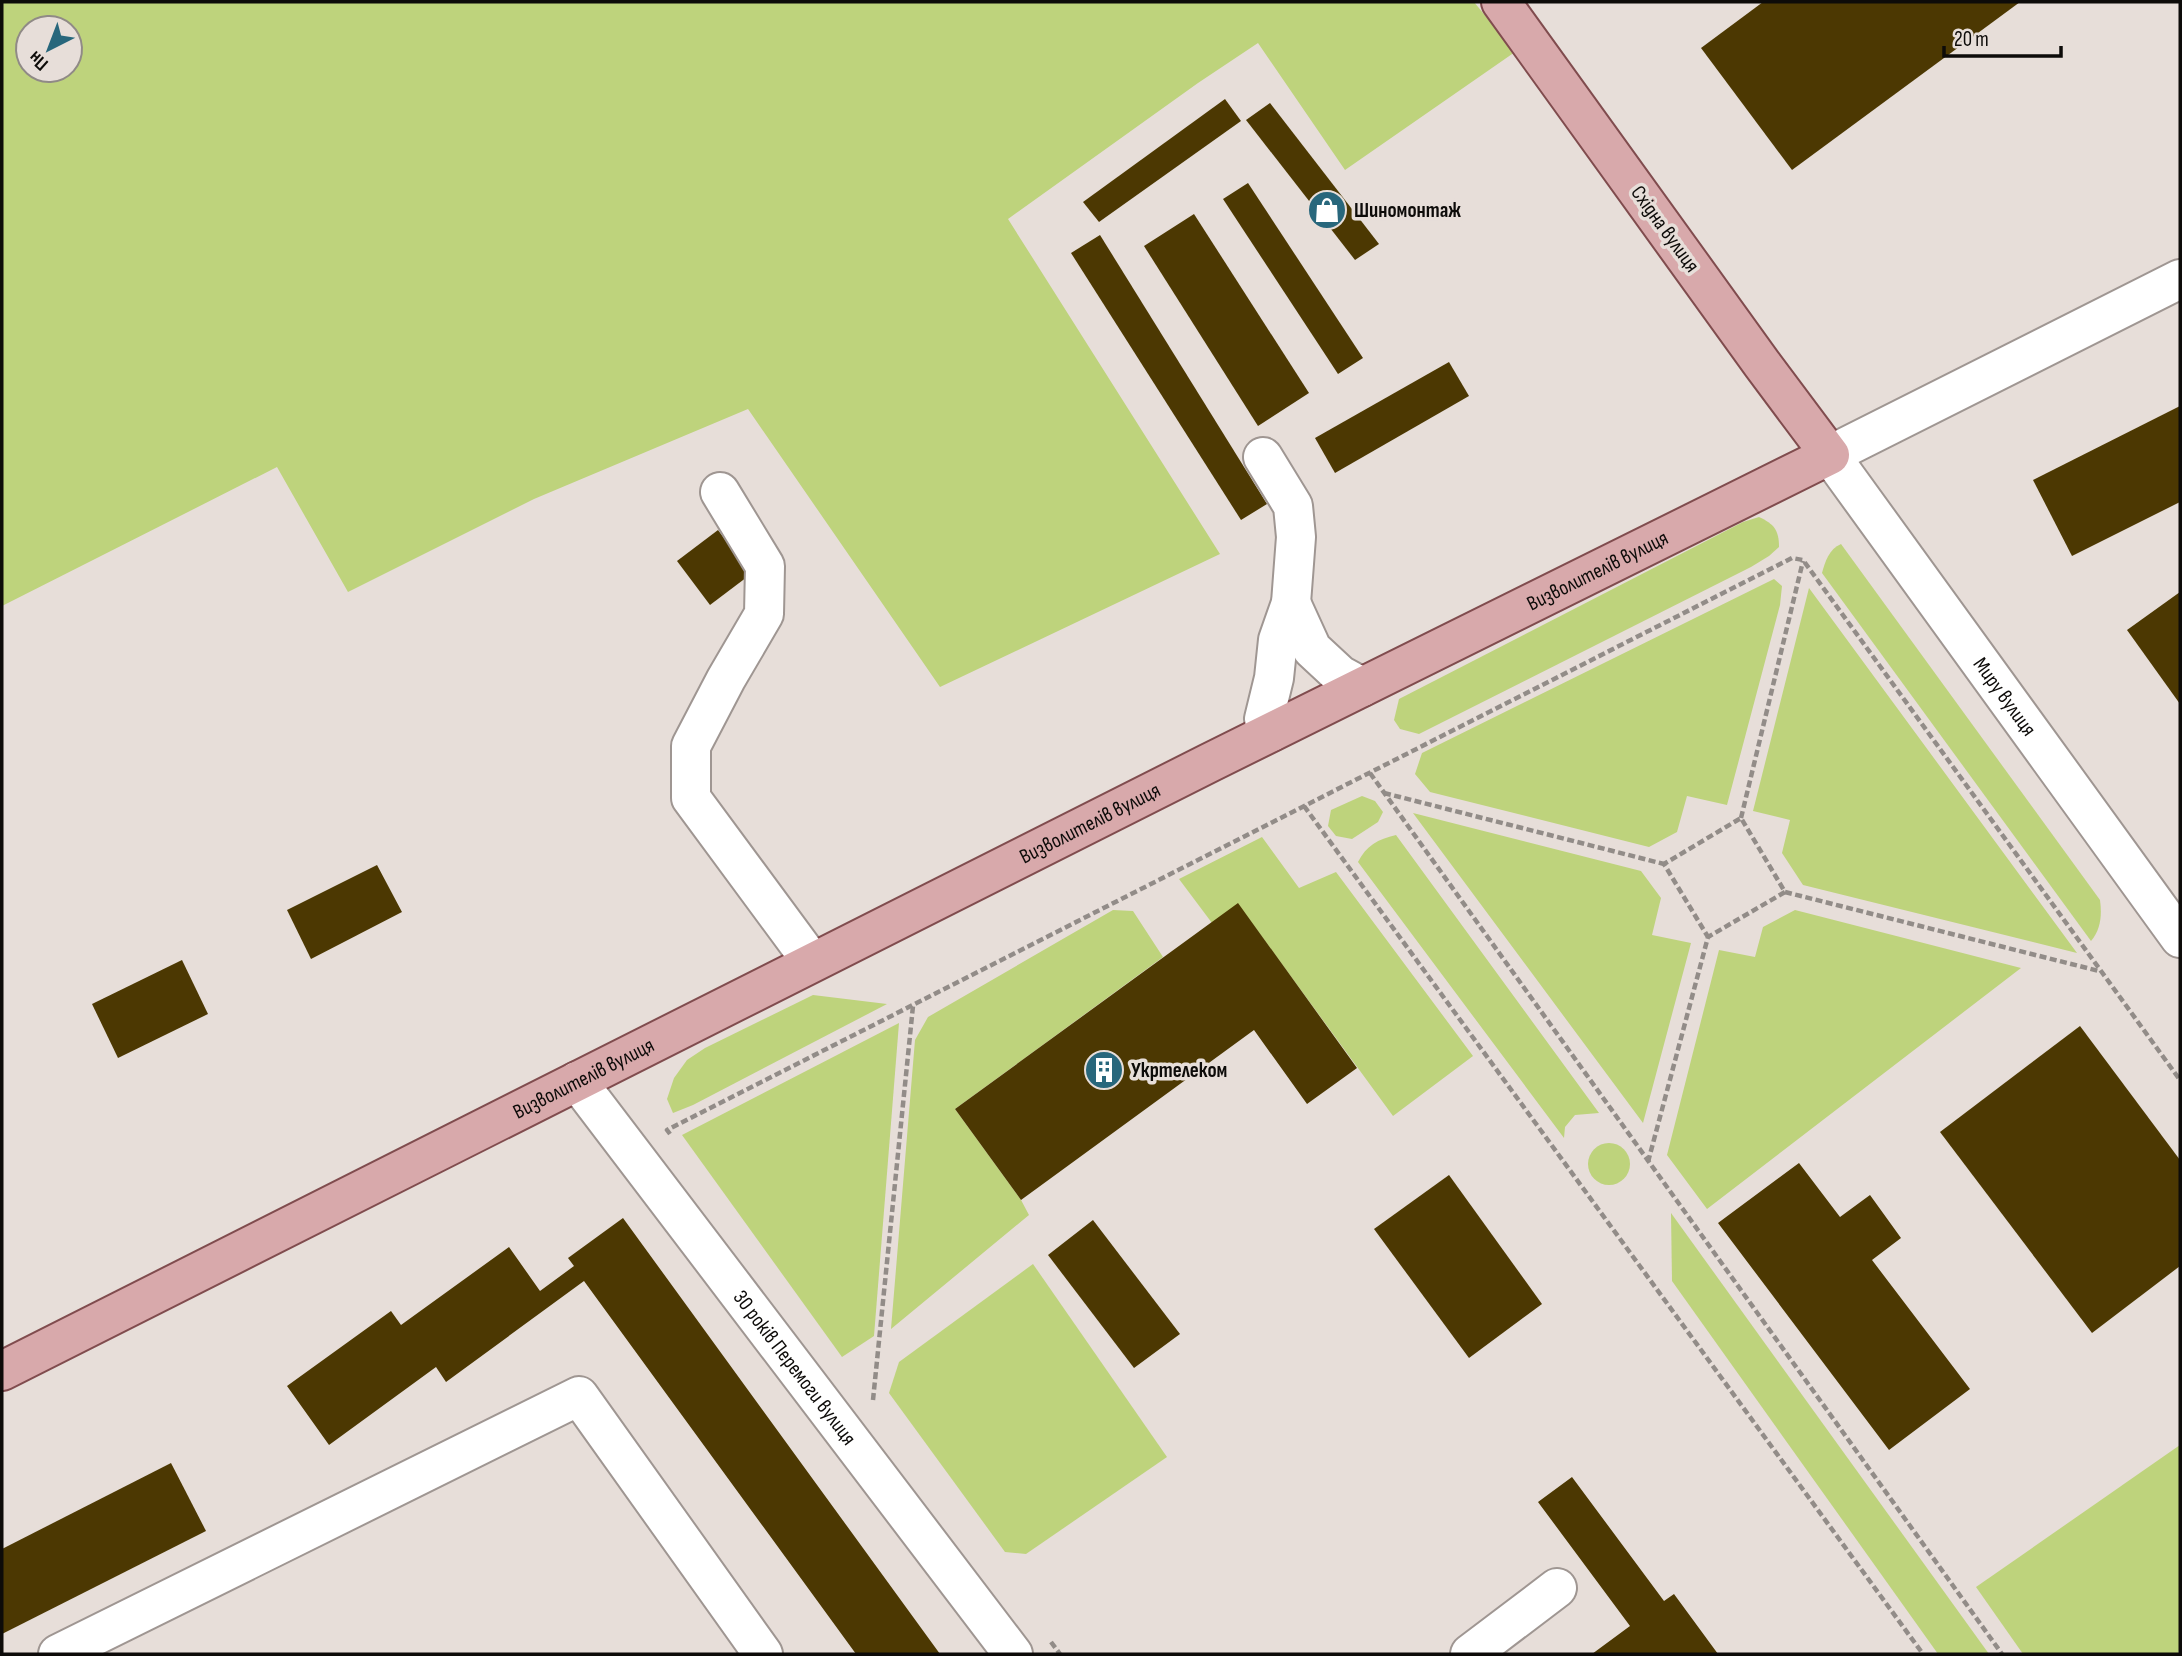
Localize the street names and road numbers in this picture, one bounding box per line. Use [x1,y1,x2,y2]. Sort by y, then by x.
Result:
street label: Східна вулиця [1625,181,1705,277]
street label: Визволителів вулиця [1523,525,1672,616]
street label: Миру вулиця [1968,652,2042,741]
street label: Визволителів вулиця [1015,777,1164,869]
street label: Визволителів вулиця [509,1032,658,1124]
street label: 30 років Перемоги вулиця [728,1285,862,1450]

